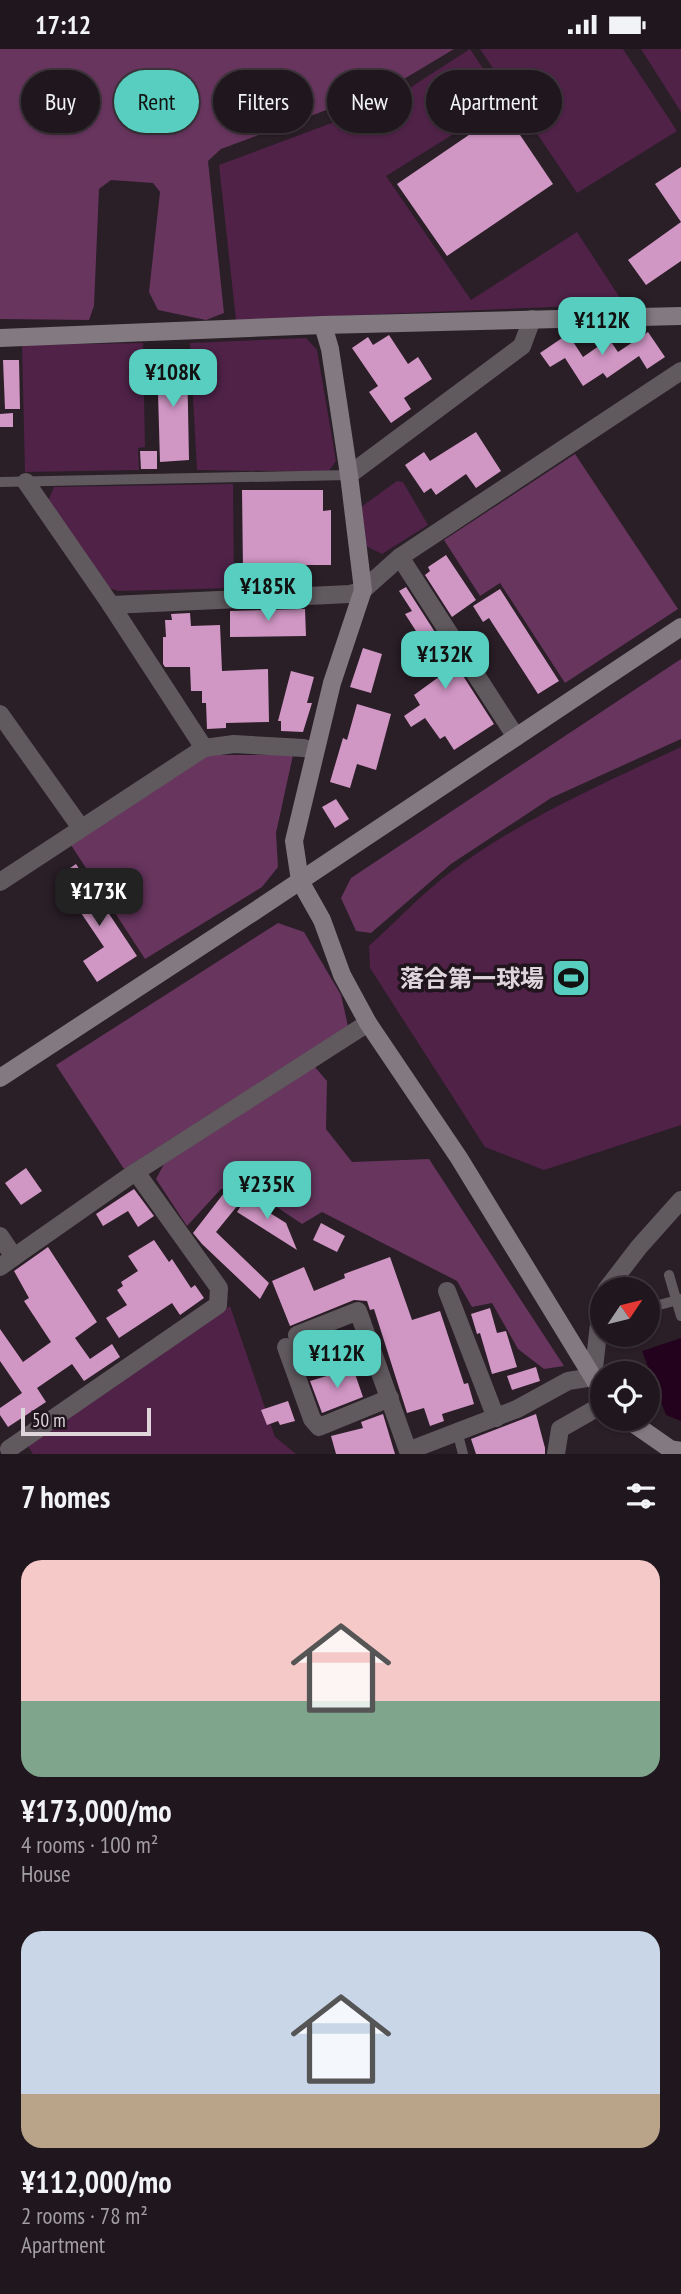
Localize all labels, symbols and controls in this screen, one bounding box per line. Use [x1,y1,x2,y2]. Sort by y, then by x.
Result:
text: 17:12 [35,8,91,41]
chip: Buy [21,70,100,133]
chip: Rent [114,70,199,133]
chip: Filters [213,70,313,133]
chip: New [327,70,412,133]
chip: Apartment [426,70,562,133]
pin: ¥112K [553,297,651,357]
text: ¥112K [574,305,630,334]
pin: ¥108K [124,349,222,409]
text: ¥108K [145,357,201,386]
pin: ¥185K [219,563,317,623]
text: ¥185K [240,571,296,600]
pin: ¥132K [396,631,494,691]
text: ¥132K [417,639,473,668]
pin: ¥173K [50,869,148,928]
text: ¥173K [71,876,127,905]
sports icon: 落合第一球場 [550,957,592,999]
place label: 落合第一球場 [400,963,544,994]
pin: ¥235K [218,1161,316,1221]
text: ¥235K [239,1169,295,1198]
north arrow [590,1277,660,1347]
map controls [590,1277,660,1431]
pin: ¥112K [288,1331,386,1390]
text: ¥112K [309,1338,365,1367]
button: locate [590,1361,660,1431]
scale bar [21,1405,150,1437]
text: 50 m [32,1408,66,1432]
text: 7 homes [21,1477,110,1516]
icon: filters [622,1477,660,1515]
icon: home [278,1605,404,1731]
text: ¥173,000/mo [21,1791,172,1830]
text: 4 rooms · 100 m² [21,1830,158,1859]
text: House [21,1859,71,1888]
icon: home [278,1976,404,2102]
text: ¥112,000/mo [21,2162,172,2201]
text: 2 rooms · 78 m² [21,2201,148,2230]
text: Apartment [21,2230,105,2259]

